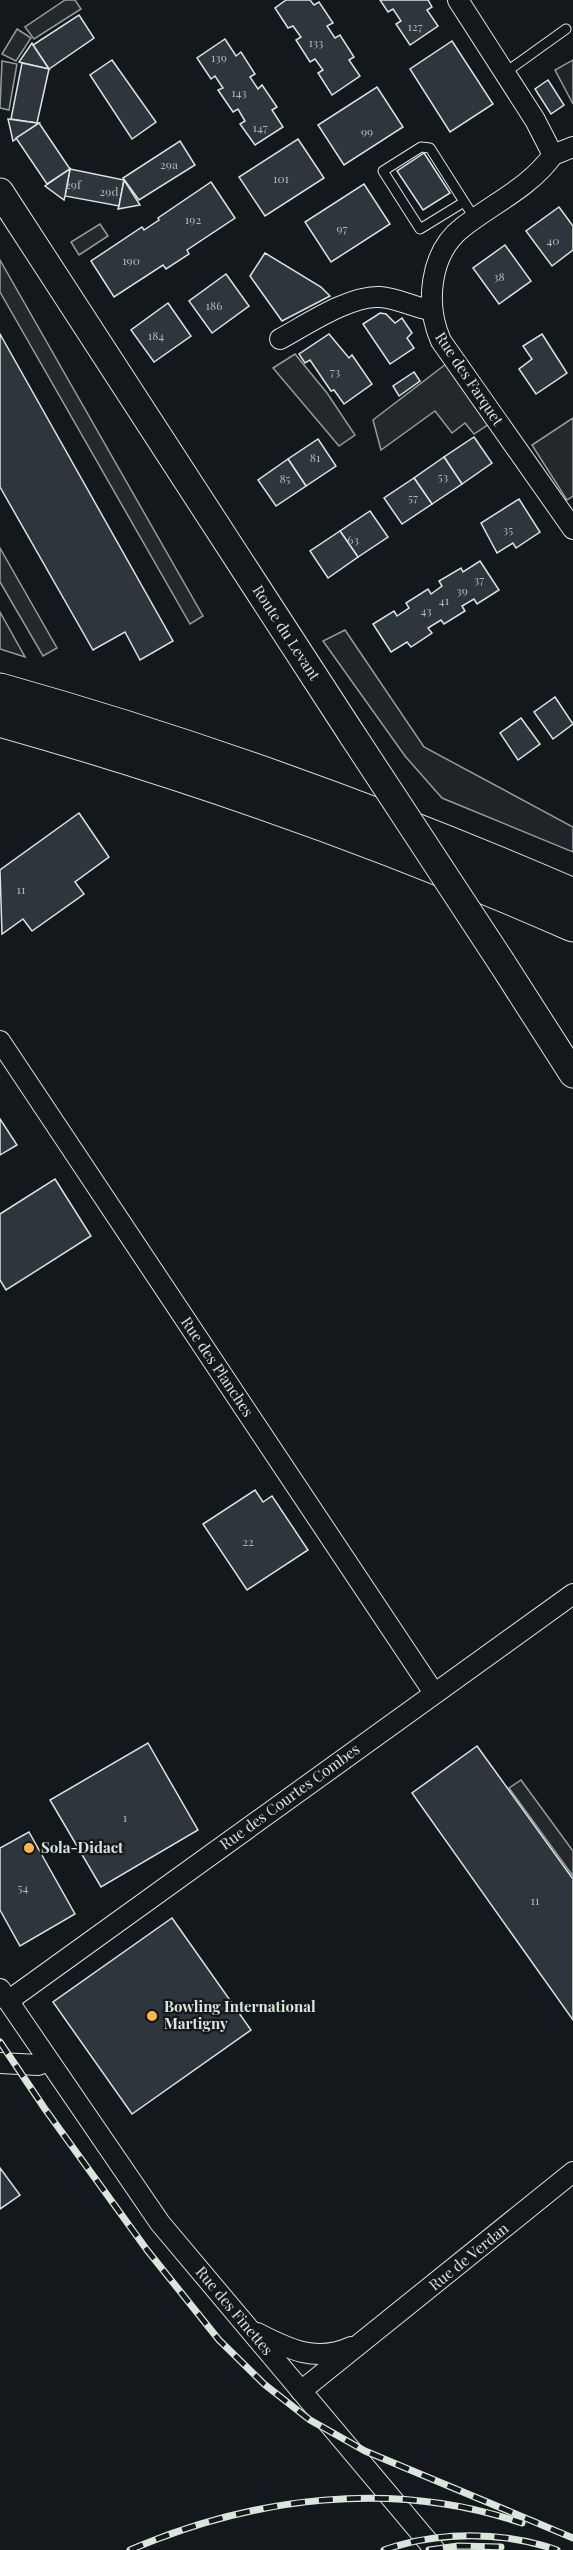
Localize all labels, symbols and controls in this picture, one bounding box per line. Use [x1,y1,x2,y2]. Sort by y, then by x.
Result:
house number: 127 [407,18,423,34]
house number: 133 [308,34,324,50]
house number: 139 [211,49,227,65]
house number: 143 [231,84,247,100]
house number: 147 [252,119,268,135]
house number: 99 [361,123,373,139]
house number: 29a [160,156,178,172]
house number: 101 [273,170,290,186]
house number: 29f [65,176,82,192]
house number: 29d [100,183,118,199]
house number: 192 [185,211,201,227]
house number: 97 [337,220,348,236]
house number: 40 [546,232,560,248]
house number: 190 [122,252,140,268]
house number: 38 [493,268,505,284]
house number: 186 [206,297,222,313]
house number: 184 [148,327,164,343]
street label: Rue des Farquet [431,328,509,430]
house number: 73 [330,363,340,379]
house number: 81 [310,449,321,465]
house number: 53 [438,468,448,484]
house number: 85 [279,470,291,486]
house number: 57 [408,489,418,505]
house number: 35 [503,521,513,537]
house number: 63 [347,531,359,547]
house number: 37 [474,571,484,587]
street label: Route du Levant [249,581,325,685]
house number: 39 [456,582,468,598]
house number: 41 [439,592,450,608]
house number: 43 [420,602,432,618]
house number: 11 [17,881,26,897]
street label: Rue des Planches [177,1313,259,1420]
house number: 22 [242,1533,254,1549]
street label: Rue des Courtes Combes [215,1739,363,1854]
house number: 1 [123,1809,128,1825]
place label: Sola-Didact [41,1837,124,1857]
marker: Sola-Didact [22,1841,36,1855]
house number: 54 [18,1879,29,1895]
house number: 11 [531,1892,540,1908]
place label: Bowling International Martigny [164,1996,316,2033]
marker: Bowling International Martigny [145,2009,159,2023]
street label: Rue de Verdan [424,2218,512,2295]
street label: Rue des Finettes [192,2262,278,2359]

